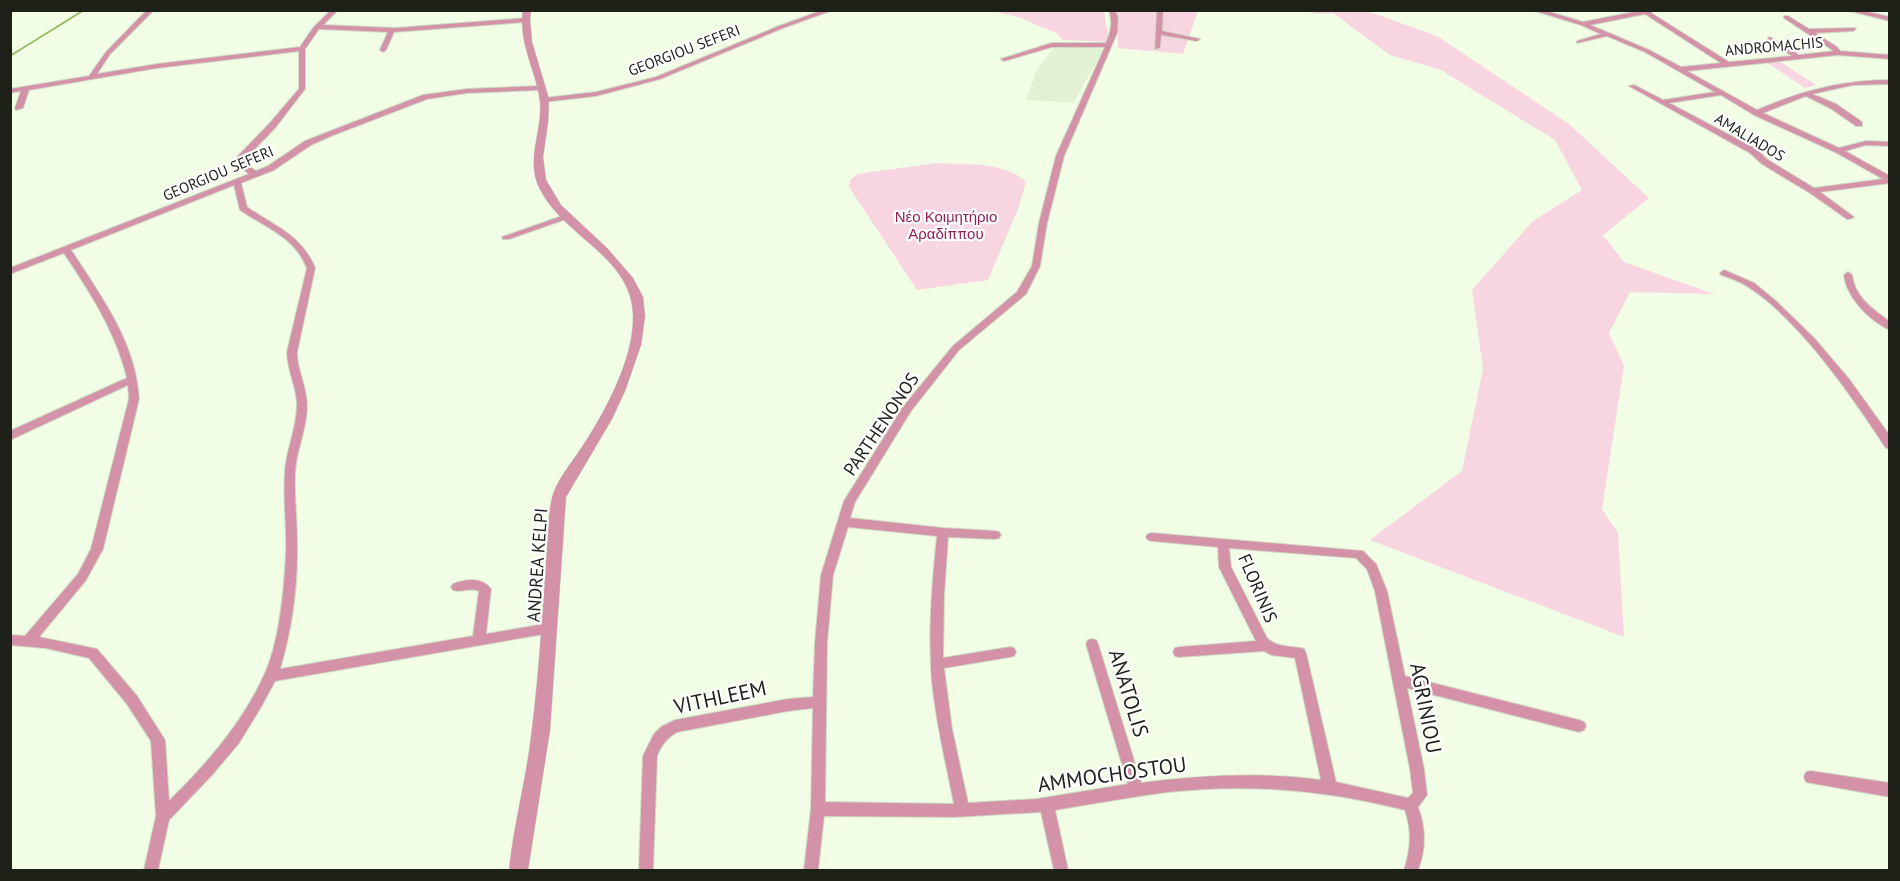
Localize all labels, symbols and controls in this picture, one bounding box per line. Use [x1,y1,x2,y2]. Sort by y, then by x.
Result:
street label: GEORGIOU SEFERI [625,20,743,80]
street label: ANDROMACHIS [1724,32,1824,60]
street label: AMALIADOS [1712,109,1788,165]
street label: GEORGIOU SEFERI [160,141,276,205]
park label: Νέο Κοιμητήριο Αραδίππου [895,207,997,243]
street label: PARTHENONOS [838,368,924,480]
street label: ANDREA KELPI [522,507,552,623]
street label: FLORINIS [1233,550,1283,626]
street label: ANATOLIS [1103,646,1155,740]
street label: AGRINIOU [1404,660,1448,756]
street label: VITHLEEM [670,674,769,720]
street label: AMMOCHOSTOU [1036,750,1188,798]

